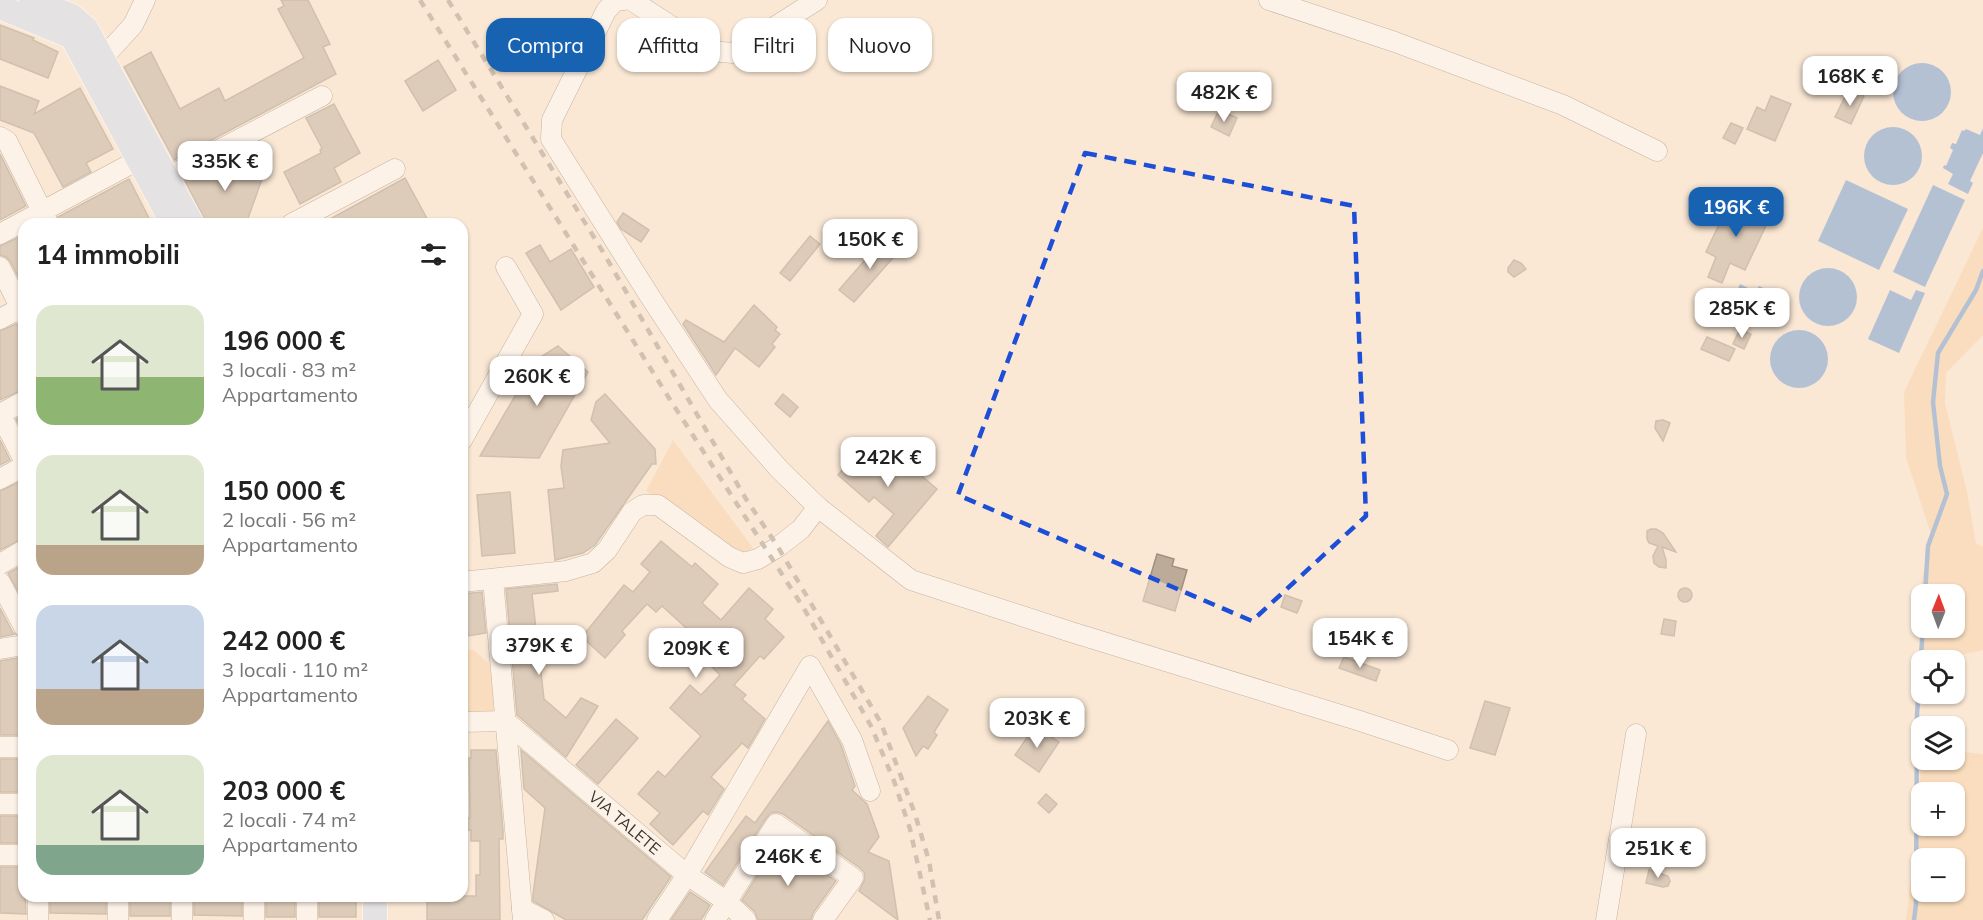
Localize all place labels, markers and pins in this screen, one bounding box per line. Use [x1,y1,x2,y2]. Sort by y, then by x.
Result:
pin: 168K € [1801,56,1899,107]
pin: 482K € [1175,72,1273,123]
pin: 335K € [176,141,274,192]
pin: 196K € [1687,187,1785,238]
pin: 150K € [821,219,919,270]
pin: 285K € [1693,288,1791,339]
pin: 260K € [488,356,586,407]
pin: 242K € [839,437,937,488]
pin: 154K € [1311,618,1409,669]
pin: 379K € [490,625,588,676]
pin: 209K € [647,628,745,679]
pin: 203K € [988,698,1086,749]
pin: 251K € [1609,828,1707,879]
pin: 246K € [739,836,837,887]

